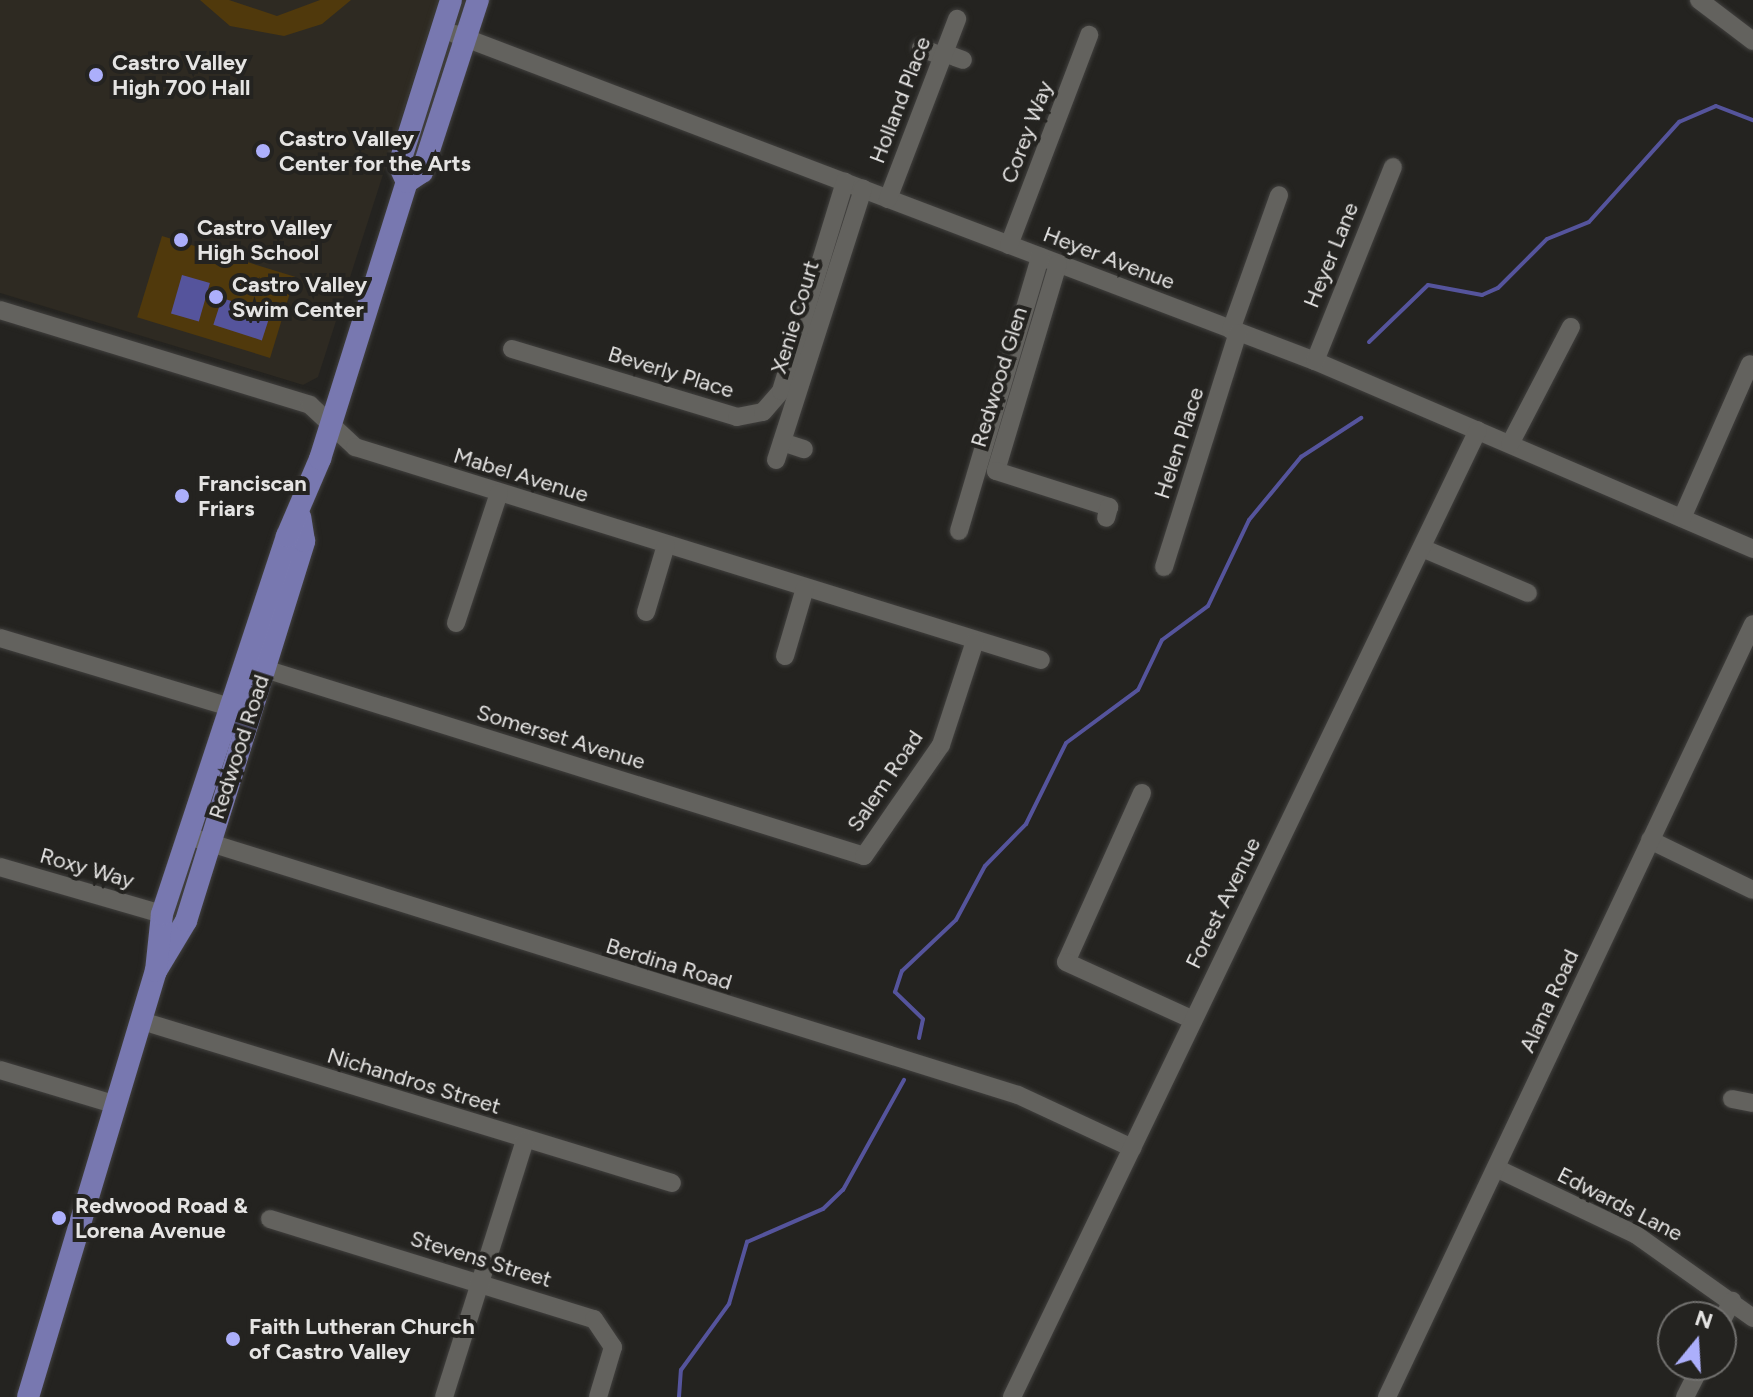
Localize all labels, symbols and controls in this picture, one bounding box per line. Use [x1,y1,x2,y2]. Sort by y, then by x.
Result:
street label: Holland Place [864,33,936,167]
place label: Castro Valley High 700 Hall [112,49,250,100]
marker: Castro Valley High 700 Hall [87,66,105,84]
street label: Corey Way [995,77,1059,187]
place label: Castro Valley Center for the Arts [279,125,471,176]
marker: Castro Valley Center for the Arts [254,142,272,160]
street label: Heyer Lane [1298,198,1364,312]
place label: Castro Valley High School [197,214,332,266]
street label: Heyer Avenue [1039,221,1179,295]
marker: Castro Valley High School [172,231,190,249]
street label: Xenie Court [765,257,825,377]
place label: Castro Valley Swim Center [232,271,367,322]
marker: Castro Valley Swim Center [207,288,225,306]
street label: Redwood Glen [965,304,1033,450]
street label: Beverly Place [605,340,737,404]
street label: Helen Place [1149,384,1209,502]
street label: Mabel Avenue [450,442,592,508]
place label: Franciscan Friars [198,470,307,522]
marker: Franciscan Friars [173,487,191,505]
street label: Redwood Road [203,672,275,822]
street label: Somerset Avenue [474,699,648,775]
street label: Salem Road [842,725,928,837]
street label: Forest Avenue [1180,833,1266,973]
street label: Roxy Way [37,842,137,894]
street label: Berdina Road [603,932,735,996]
street label: Alana Road [1514,945,1584,1057]
street label: Nichandros Street [324,1042,504,1120]
street label: Edwards Lane [1553,1161,1687,1247]
place label: Redwood Road & Lorena Avenue [75,1192,248,1244]
marker: Redwood Road & Lorena Avenue [50,1209,68,1227]
street label: Stevens Street [407,1225,555,1293]
north arrow [1657,1301,1737,1381]
text: N [1692,1304,1716,1335]
place label: Faith Lutheran Church of Castro Valley [249,1313,475,1364]
marker: Faith Lutheran Church of Castro Valley [224,1330,242,1348]

